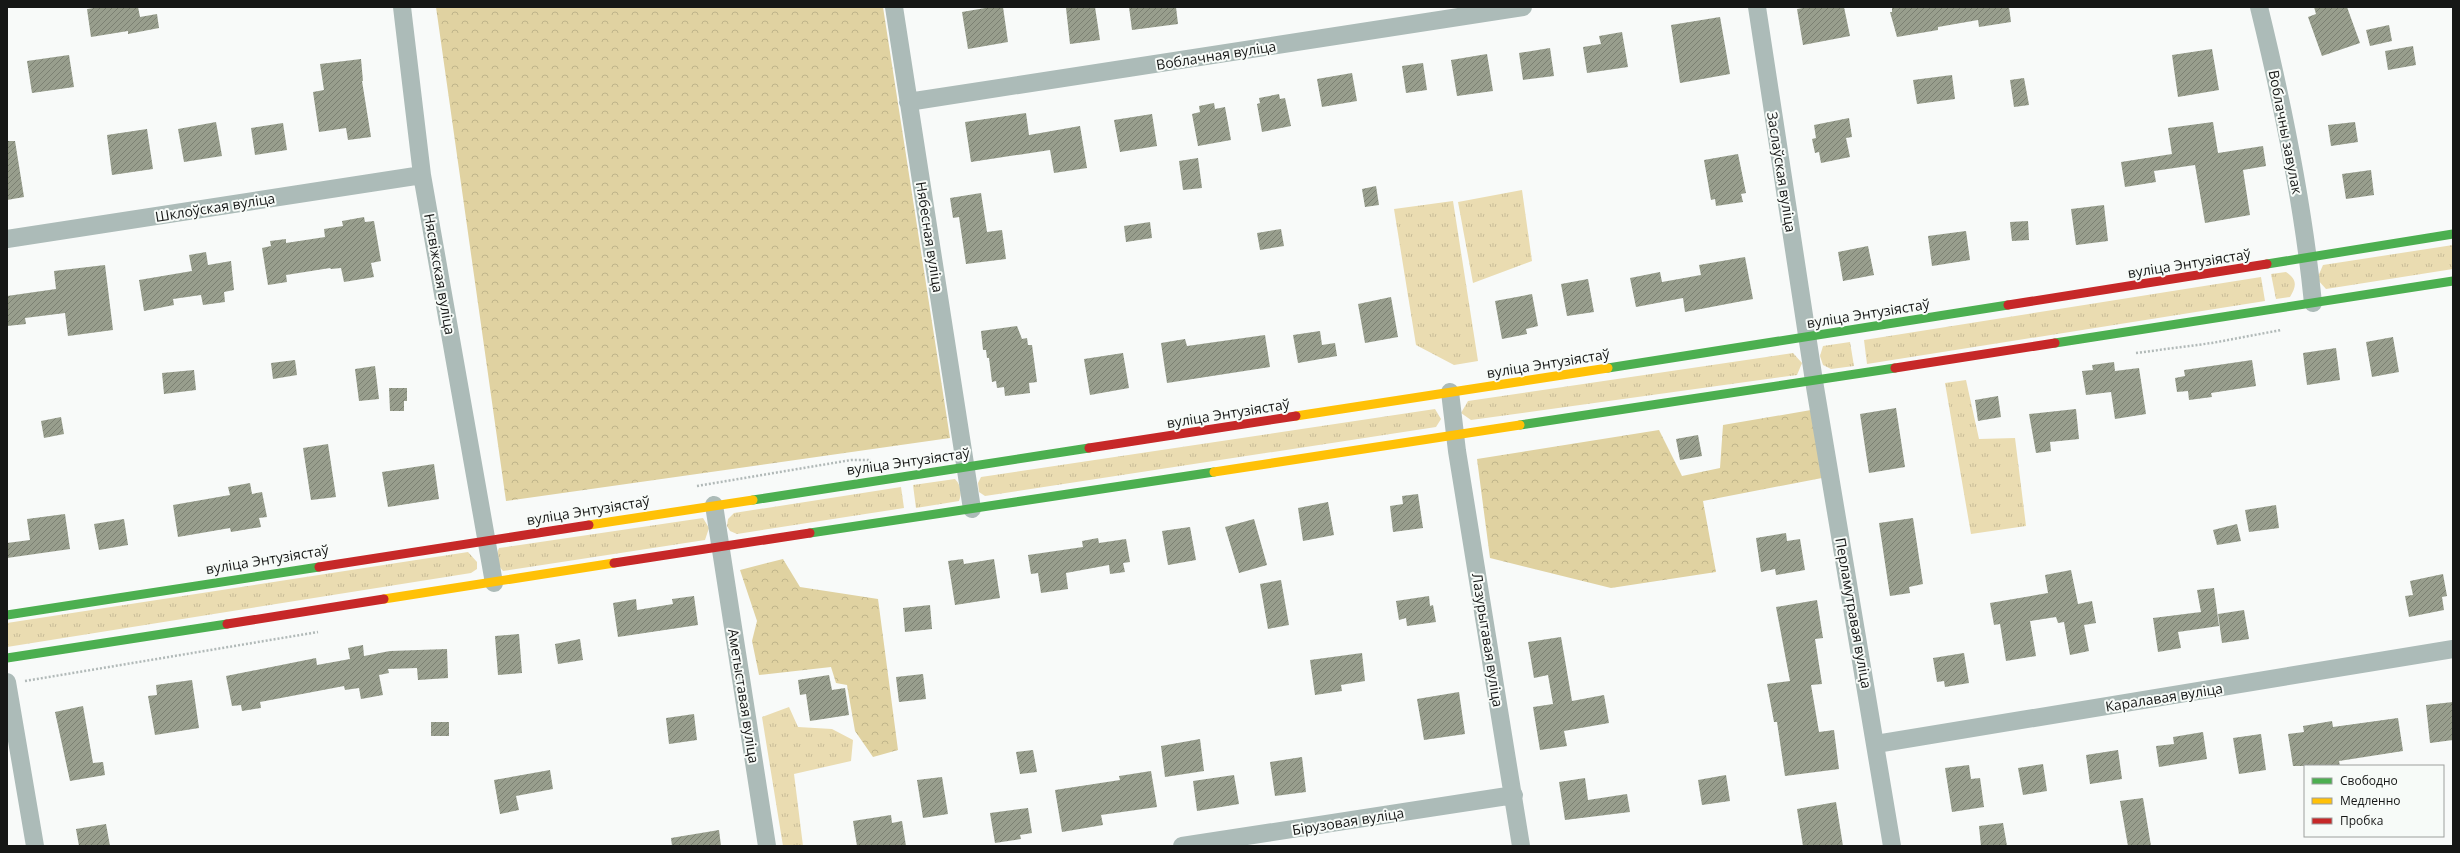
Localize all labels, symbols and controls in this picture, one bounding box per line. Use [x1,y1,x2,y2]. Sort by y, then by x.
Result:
street label: Воблачная вуліца [1155,36,1277,74]
street label: Воблачны завулак [2265,68,2307,196]
street label: Заслаўская вуліца [1763,110,1801,234]
street label: Нябесная вуліца [912,180,948,294]
street label: Шклоўская вуліца [154,188,276,226]
street label: Нясвіжская вуліца [420,212,460,336]
street label: вуліца Энтузіястаў [2126,244,2253,282]
street label: вуліца Энтузіястаў [1805,294,1932,332]
street label: вуліца Энтузіястаў [1485,344,1612,382]
street label: вуліца Энтузіястаў [1165,394,1292,432]
street label: вуліца Энтузіястаў [845,443,972,479]
street label: вуліца Энтузіястаў [525,491,652,529]
street label: Перламутравая вуліца [1831,536,1877,690]
street label: вуліца Энтузіястаў [204,540,331,578]
street label: Лазурытавая вуліца [1468,572,1508,708]
street label: Аметыставая вуліца [724,627,764,765]
street label: Каралавая вуліца [2104,678,2224,716]
legend [2304,765,2444,837]
text: Свободно [2340,772,2398,789]
text: Медленно [2340,792,2400,809]
street label: Бірузовая вуліца [1291,803,1405,839]
text: Пробка [2340,812,2383,829]

